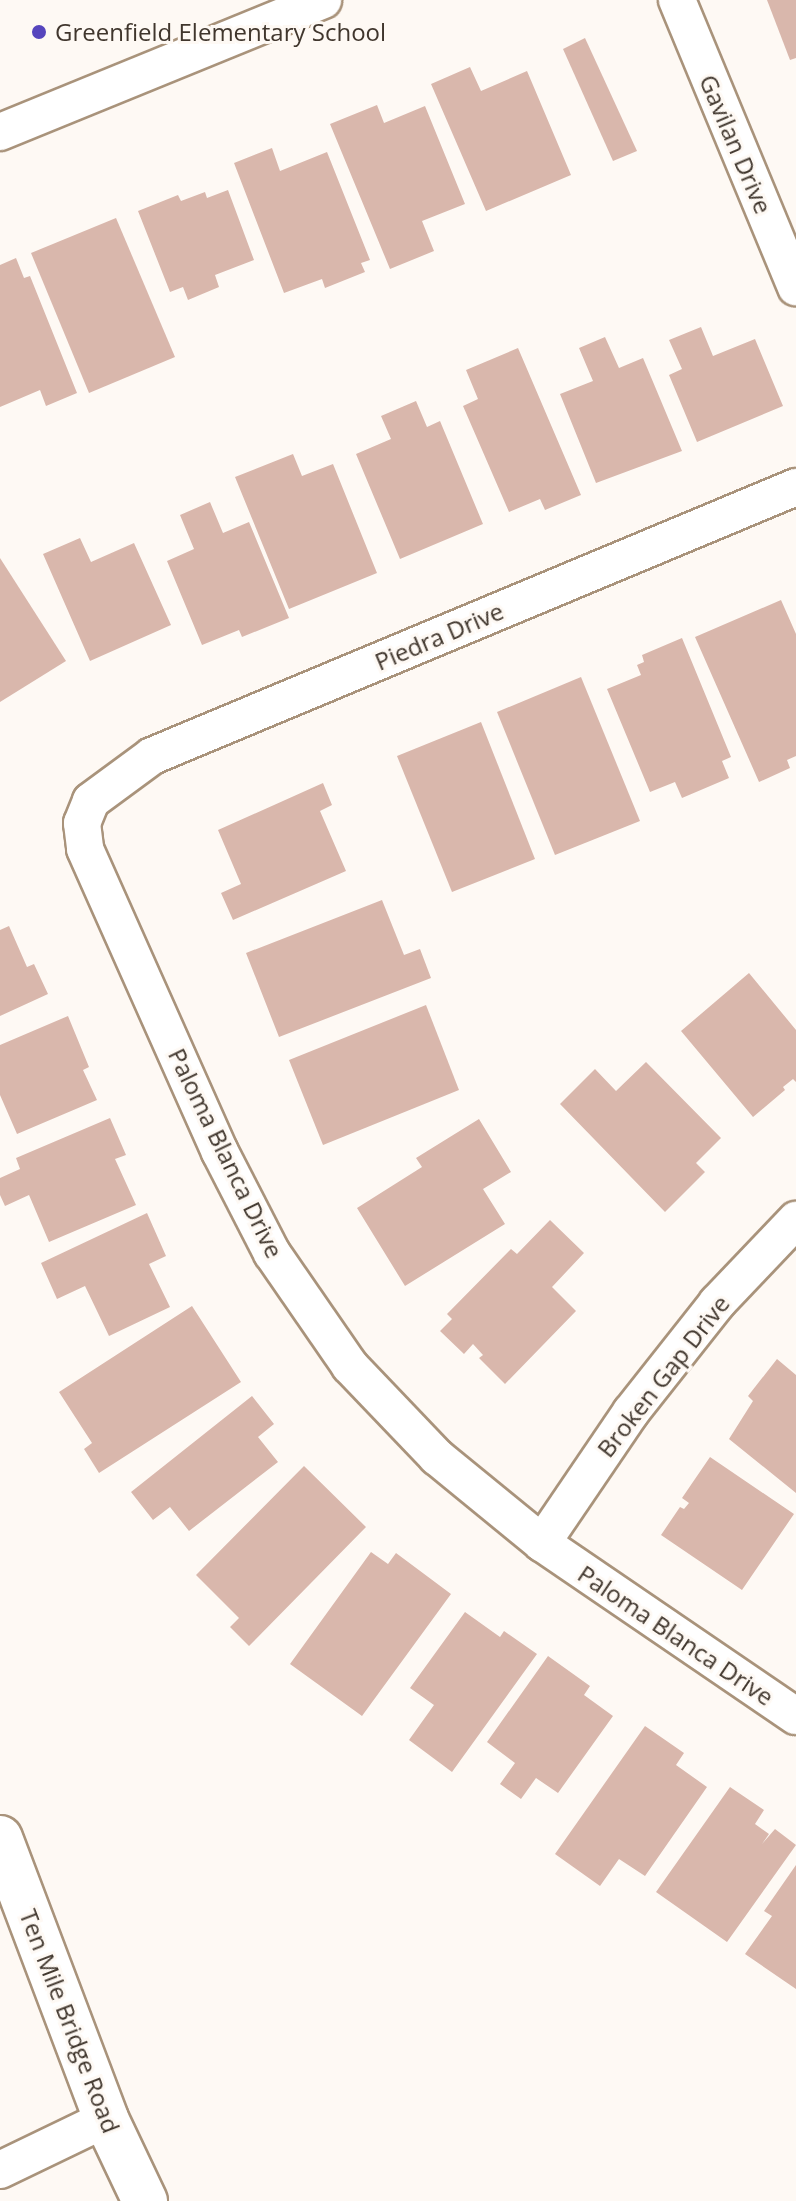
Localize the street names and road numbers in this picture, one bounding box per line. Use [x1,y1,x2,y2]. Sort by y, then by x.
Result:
street label: Gavilan Drive [694,70,778,218]
street label: Piedra Drive [370,596,508,676]
street label: Paloma Blanca Drive [163,1044,289,1262]
street label: Broken Gap Drive [591,1289,735,1463]
street label: Paloma Blanca Drive [573,1559,779,1711]
street label: Ten Mile Bridge Road [14,1905,126,2137]

